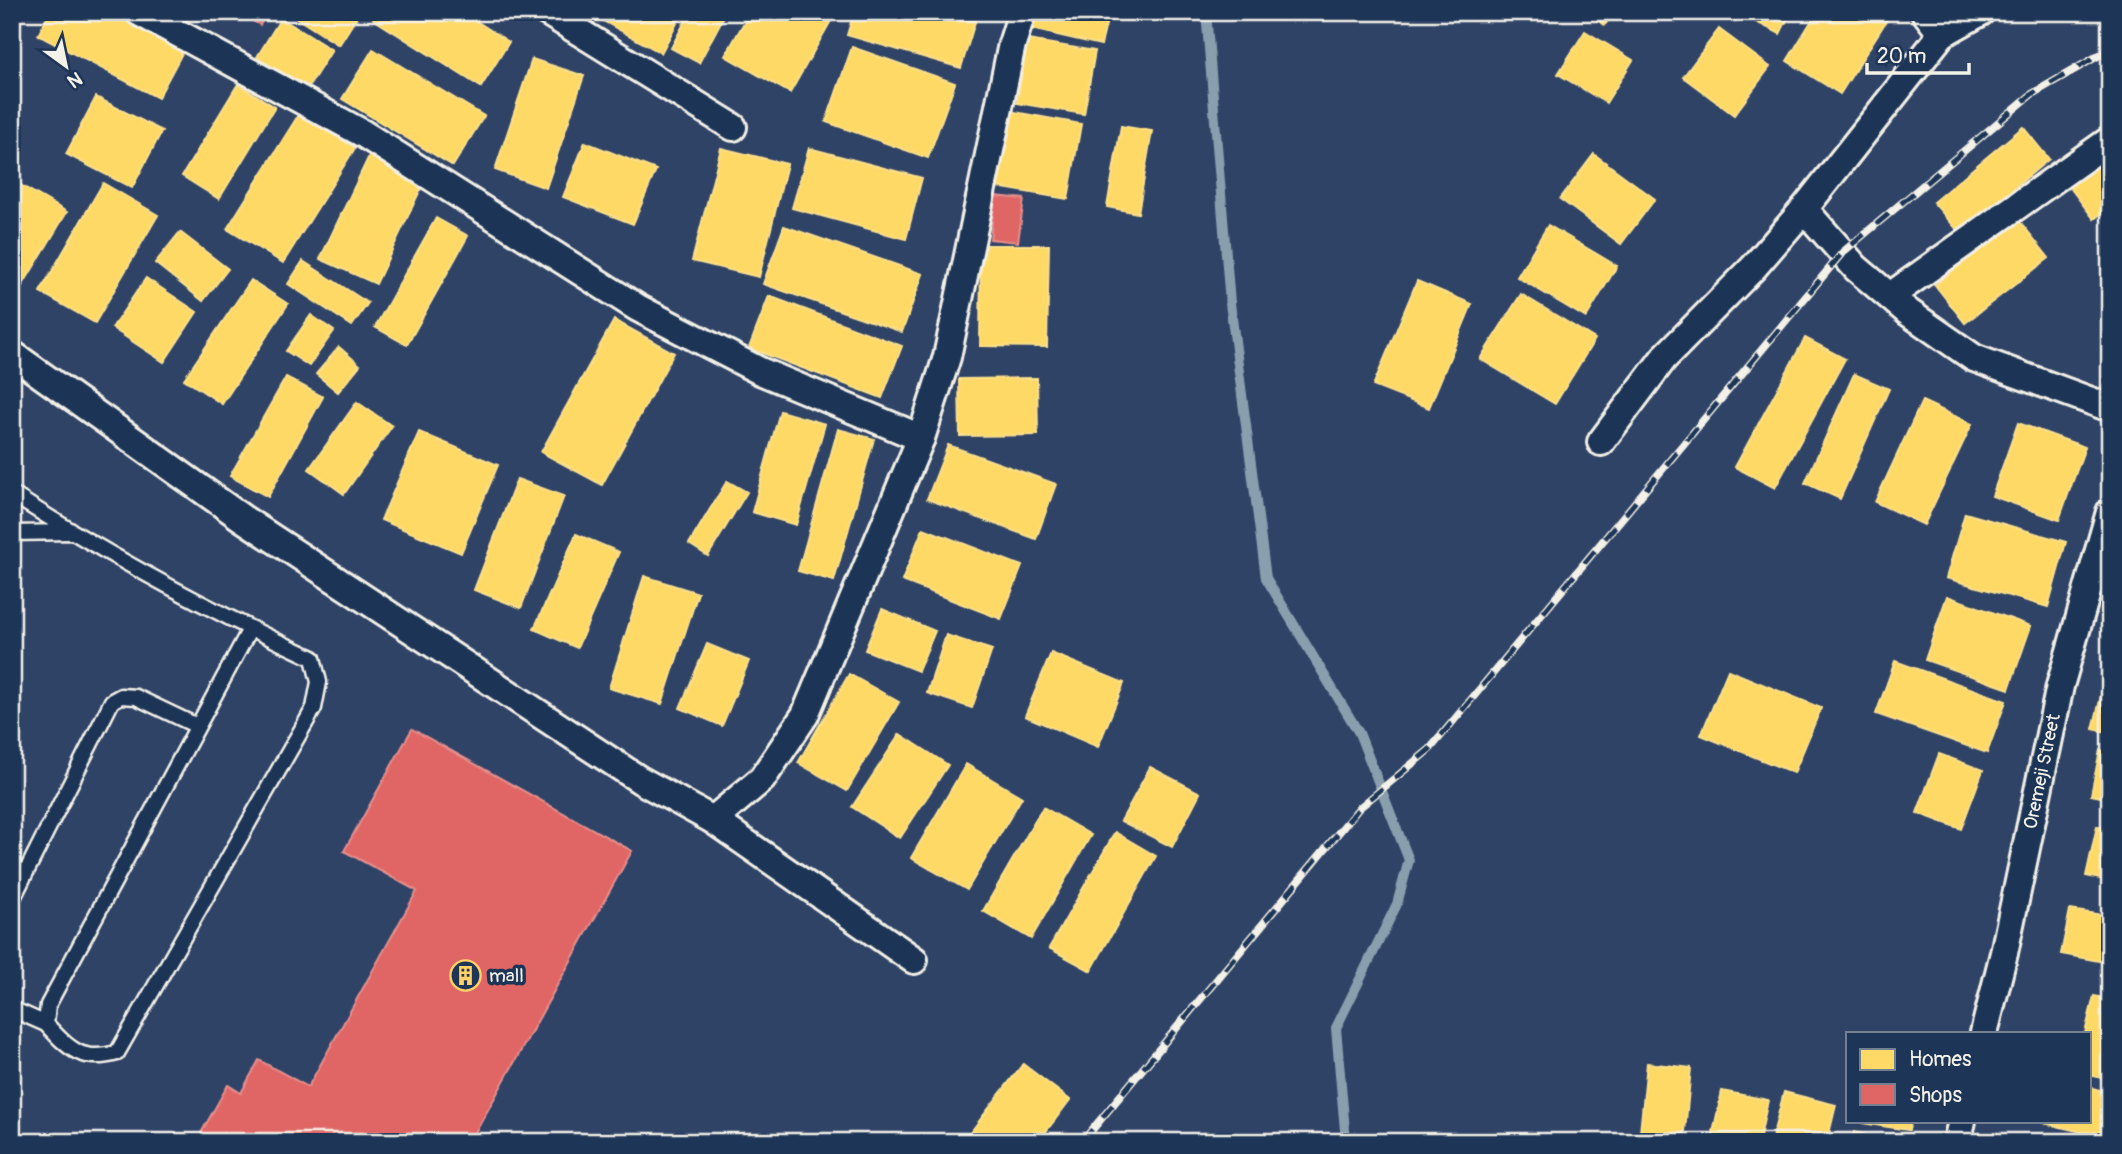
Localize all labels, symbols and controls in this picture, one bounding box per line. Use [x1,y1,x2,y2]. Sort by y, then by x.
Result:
north arrow [32,32,102,102]
scale bar [1867,32,1968,76]
text: 20 m [1877,43,1926,70]
text: N [63,66,87,93]
street label: Oremeji Street [2018,711,2066,831]
building icon: mall [449,959,483,993]
place label: mall [489,964,524,988]
legend [1846,1032,2090,1122]
text: Homes [1909,1046,1972,1073]
text: Shops [1909,1082,1962,1109]

